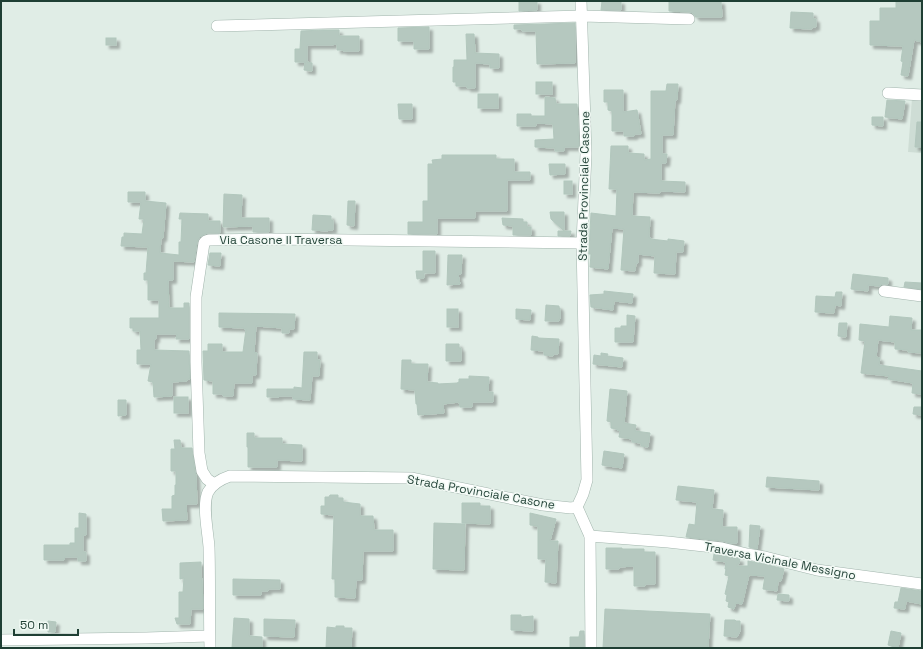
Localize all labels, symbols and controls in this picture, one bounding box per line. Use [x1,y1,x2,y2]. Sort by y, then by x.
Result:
street label: Strada Provinciale Casone [575,111,593,261]
street label: Via Casone II Traversa [220,232,342,248]
street label: Strada Provinciale Casone [406,471,556,513]
street label: Traversa Vicinale Messigno [703,538,857,584]
scale bar [14,611,78,637]
text: 50 m [20,617,48,633]

